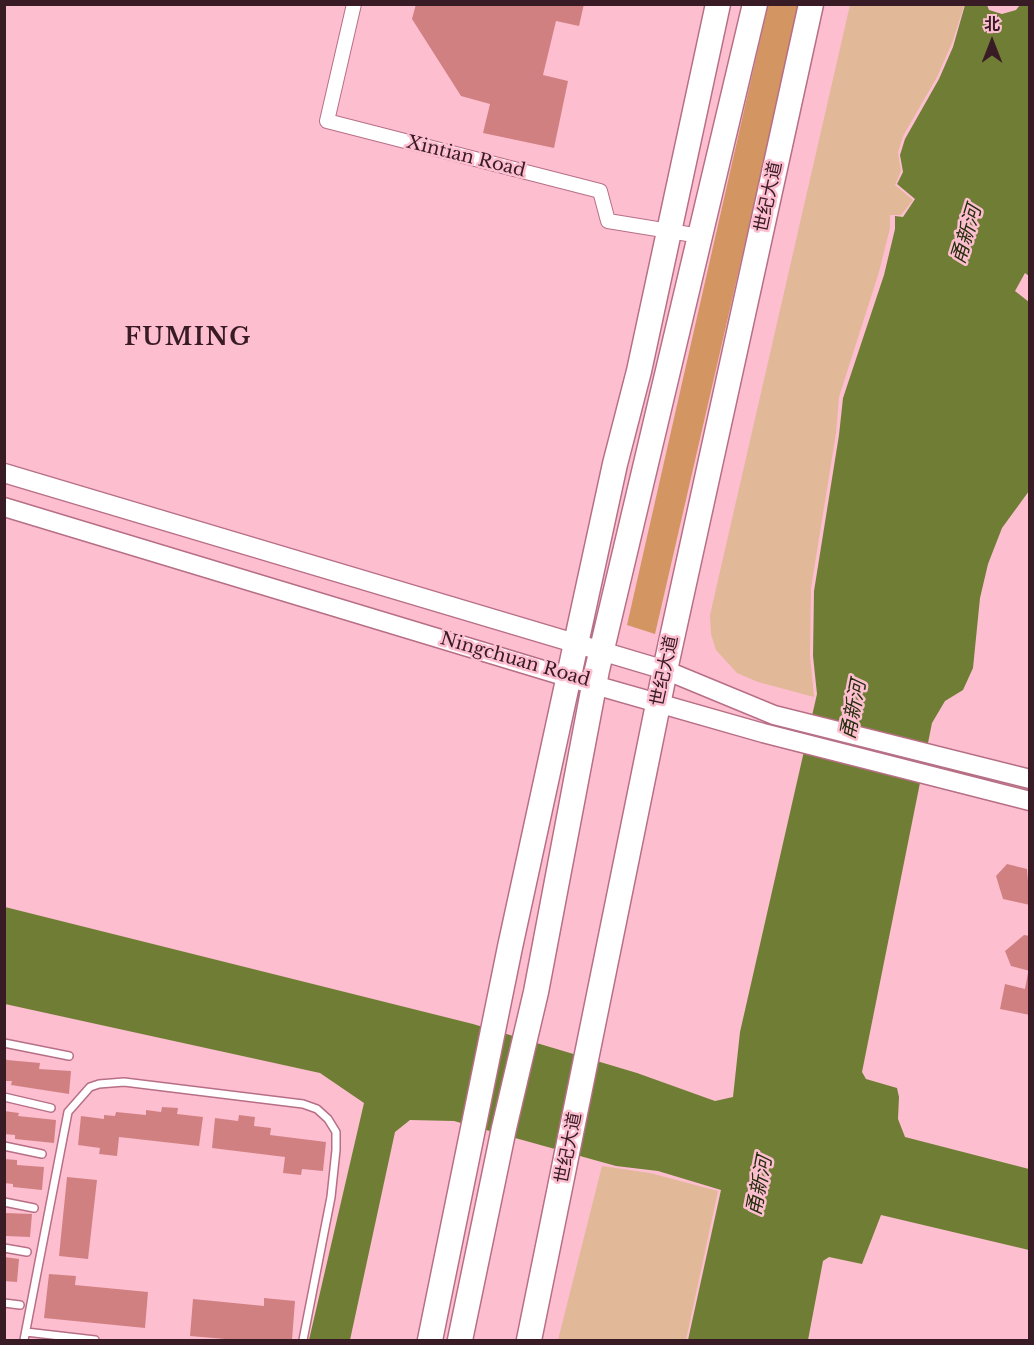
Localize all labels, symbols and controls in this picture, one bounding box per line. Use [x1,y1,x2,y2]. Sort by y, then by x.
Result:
north arrow [962,12,1022,72]
text: 北 [984,14,1000,34]
street label: Xintian Road [404,132,528,182]
street label: 世纪大道 [751,160,787,234]
water label: 甬新河 [947,203,987,267]
district label: FUMING [124,324,252,352]
street label: Ningchuan Road [438,628,592,692]
street label: 世纪大道 [647,634,683,708]
water label: 甬新河 [836,678,872,742]
street label: 世纪大道 [552,1111,586,1185]
water label: 甬新河 [742,1154,778,1218]

